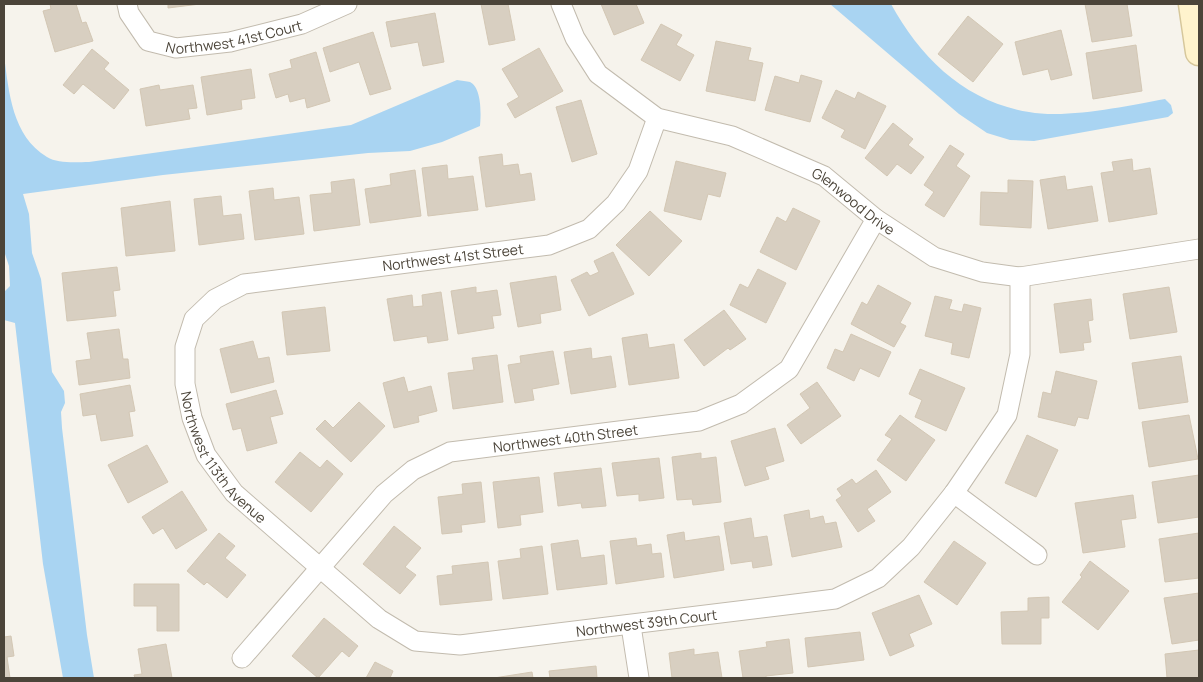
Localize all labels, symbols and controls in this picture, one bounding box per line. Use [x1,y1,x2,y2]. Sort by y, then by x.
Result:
street label: Northwest 41st Court [164,15,304,57]
street label: Glenwood Drive [809,163,899,239]
street label: Northwest 41st Street [381,239,525,275]
street label: Northwest 113th Avenue [177,389,271,527]
street label: Northwest 40th Street [492,419,639,456]
street label: Northwest 39th Court [575,604,718,640]

